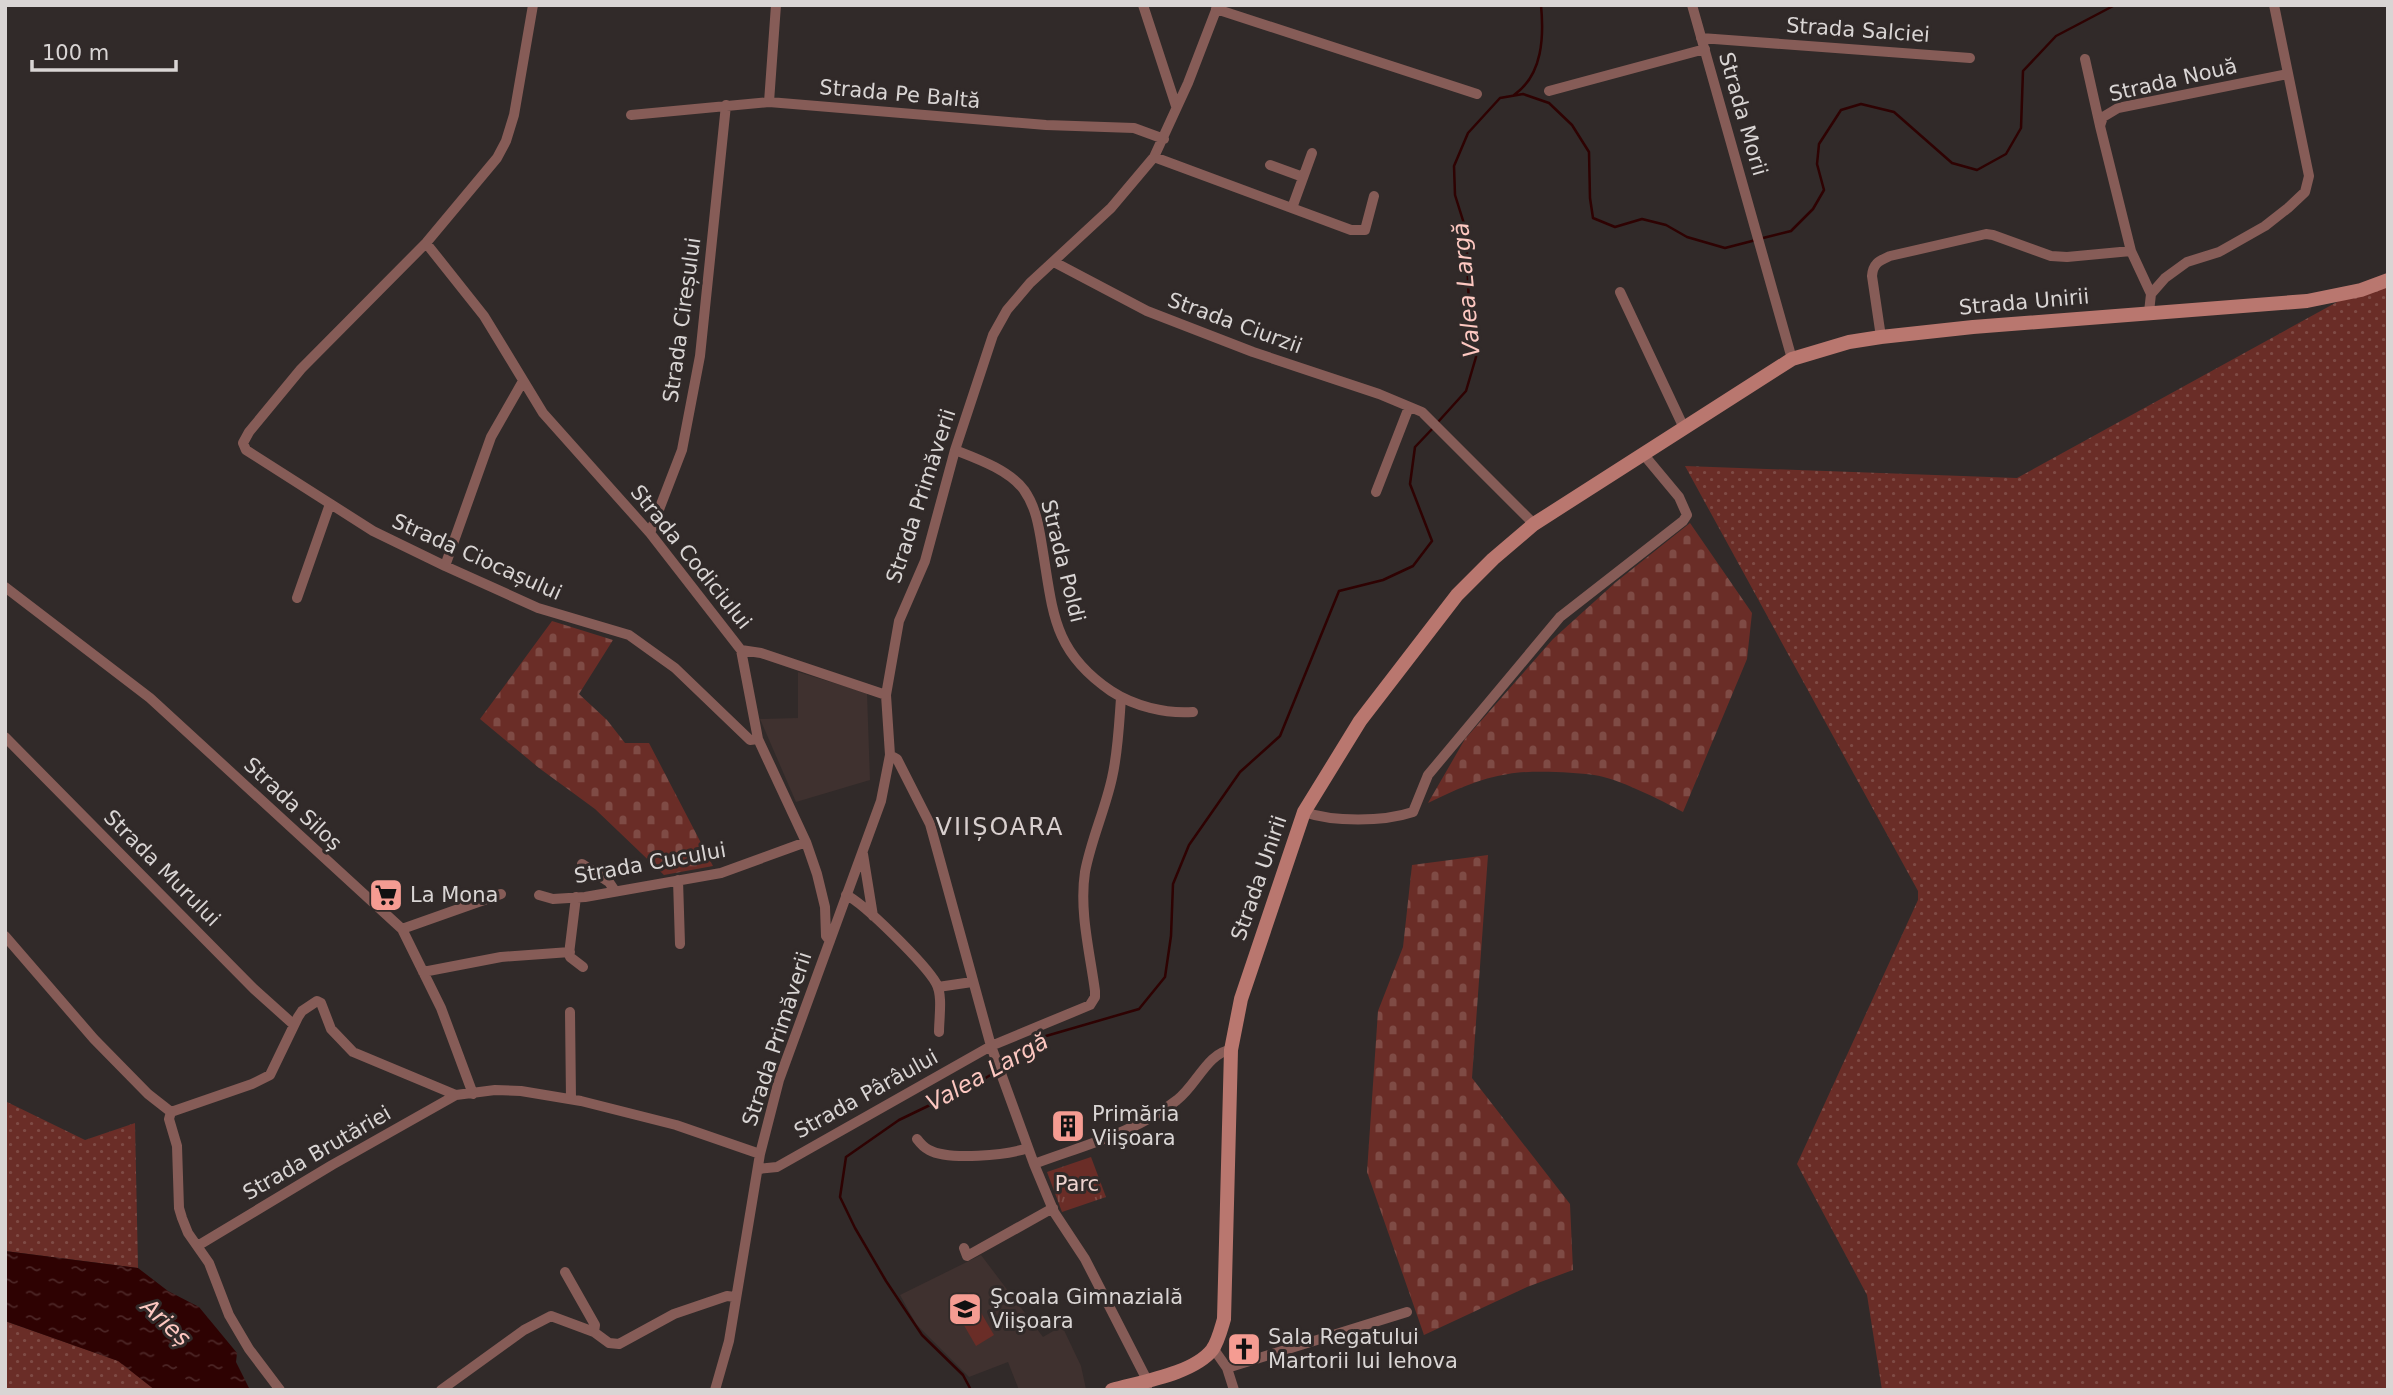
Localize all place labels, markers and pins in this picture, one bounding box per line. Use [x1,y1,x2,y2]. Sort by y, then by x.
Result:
supermarket icon: La Mona [367,876,405,914]
place label: La Mona [410,883,498,907]
place label: Primăria Viişoara [1092,1102,1179,1150]
building icon: Primăria Viişoara [1049,1107,1087,1145]
place label: Şcoala Gimnazială Viişoara [990,1285,1183,1333]
school or university icon: Şcoala Gimnazială Viişoara [946,1290,984,1328]
place label: Sala Regatului Martorii lui Iehova [1268,1325,1458,1373]
church icon: Sala Regatului Martorii lui Iehova [1225,1330,1263,1368]

